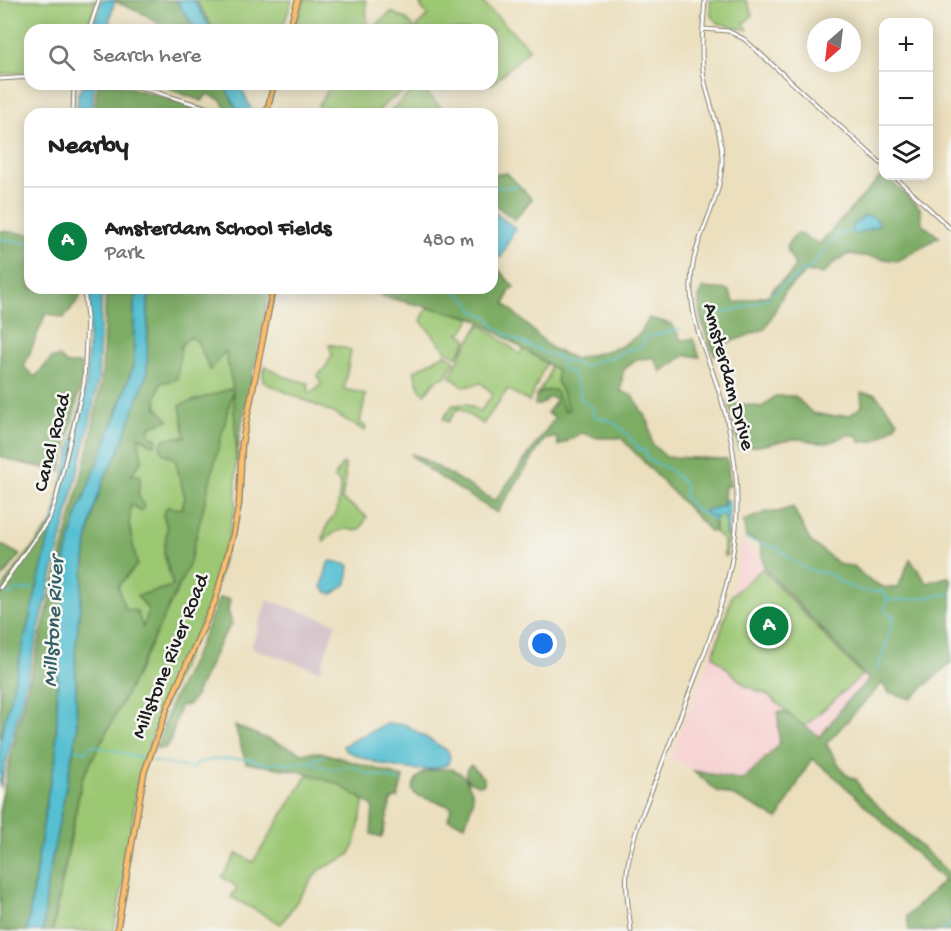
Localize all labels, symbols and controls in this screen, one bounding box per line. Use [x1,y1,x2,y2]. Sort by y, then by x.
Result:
north arrow [807,18,861,72]
map controls [879,18,933,180]
button: + [879,18,933,72]
search box [24,24,498,90]
icon: search [45,41,78,74]
text: Search here [93,44,201,70]
button: − [879,72,933,126]
button: layers [879,126,933,180]
text: Nearby [48,132,129,163]
text: Amsterdam School Fields [105,217,331,243]
text: A [62,230,73,253]
text: 480 m [423,230,474,253]
text: Park [105,243,143,266]
street label: Amsterdam Drive [695,301,759,455]
street label: Canal Road [30,390,79,495]
water label: Millstone River [39,552,72,688]
street label: Millstone River Road [128,569,217,743]
pin: A [750,604,788,648]
your location [528,629,557,658]

